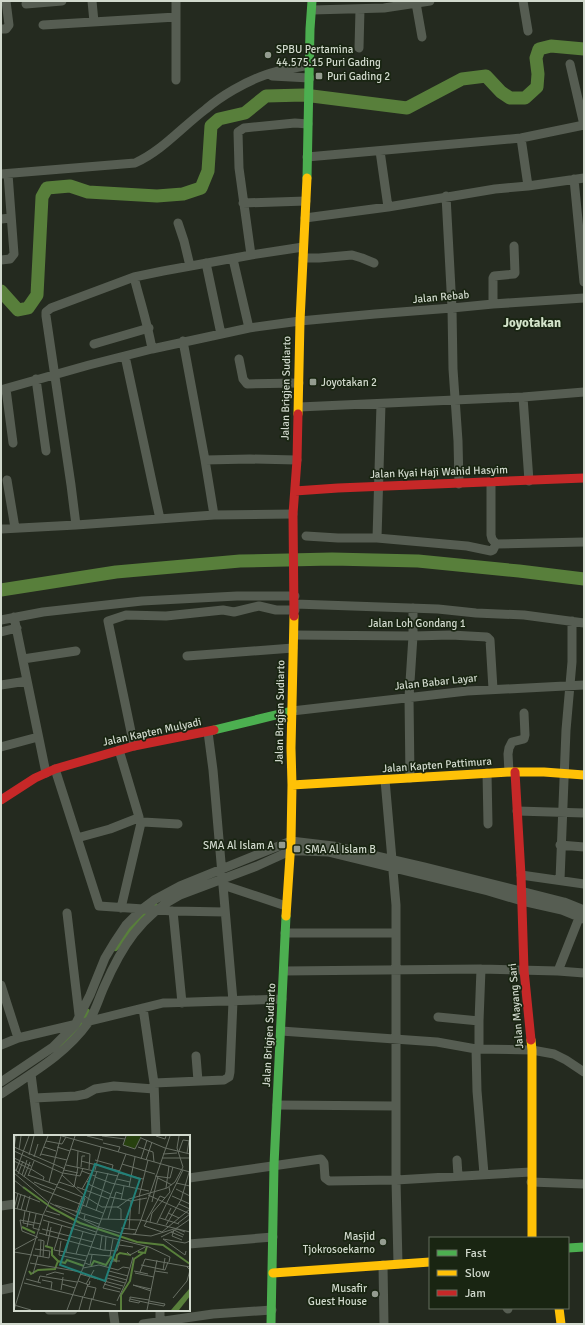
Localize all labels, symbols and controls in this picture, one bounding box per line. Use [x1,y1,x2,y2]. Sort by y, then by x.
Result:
place label: SPBU Pertamina 44.575.15 Puri Gading [276,43,381,69]
marker: SPBU Pertamina 44.575.15 Puri Gading [263,50,273,60]
place label: Puri Gading 2 [327,70,390,83]
marker: Puri Gading 2 [314,71,324,81]
street label: Jalan Rebab [412,288,470,306]
district label: Joyotakan [503,315,561,331]
street label: Jalan Brigjen Sudiarto [279,336,293,440]
place label: Joyotakan 2 [321,376,377,389]
marker: Joyotakan 2 [308,377,318,387]
street label: Jalan Kyai Haji Wahid Hasyim [370,463,508,481]
street label: Jalan Loh Gondang 1 [368,617,466,630]
street label: Jalan Brigjen Sudiarto [273,660,287,764]
street label: Jalan Babar Layar [394,671,478,693]
street label: Jalan Kapten Mulyadi [102,715,202,749]
street label: Jalan Kapten Pattimura [382,755,493,775]
place label: SMA Al Islam A [203,839,274,852]
marker: SMA Al Islam A [277,840,287,850]
place label: SMA Al Islam B [305,843,376,856]
marker: SMA Al Islam B [292,844,302,854]
street label: Jalan Mayang Sari [506,963,526,1049]
street label: Jalan Brigjen Sudiarto [260,982,278,1087]
inset map [14,1135,190,1311]
place label: Masjid Tjokrosoekarno [303,1230,375,1256]
marker: Masjid Tjokrosoekarno [378,1237,388,1247]
legend [429,1237,569,1309]
text: Fast [465,1246,486,1261]
text: Slow [465,1266,490,1281]
place label: Musafir Guest House [308,1282,367,1308]
text: Jam [465,1286,486,1301]
marker: Musafir Guest House [370,1289,380,1299]

